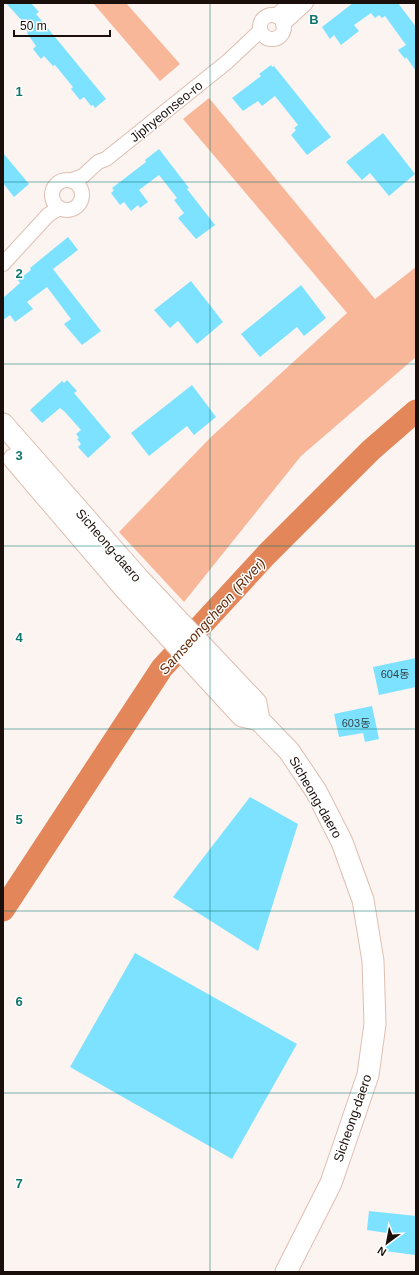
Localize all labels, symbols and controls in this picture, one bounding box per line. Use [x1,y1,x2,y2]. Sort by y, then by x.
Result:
scale bar [14,12,110,38]
text: B [309,12,319,27]
text: 50 m [20,19,47,33]
street label: Jiphyeonseo-ro [127,78,206,145]
text: 1 [15,84,23,99]
text: 2 [15,266,23,281]
text: 3 [15,448,23,463]
street label: Sicheong-daero [73,506,144,585]
water label: Samseongcheon (River) [156,555,268,677]
text: 4 [15,630,23,645]
house number: 604동 [381,668,409,680]
house number: 603동 [342,717,370,729]
street label: Sicheong-daero [286,754,345,841]
text: 5 [15,812,23,827]
text: 6 [15,994,23,1009]
street label: Sicheong-daero [330,1072,375,1164]
text: 7 [15,1176,23,1191]
north arrow [367,1223,407,1263]
text: N [375,1244,388,1259]

